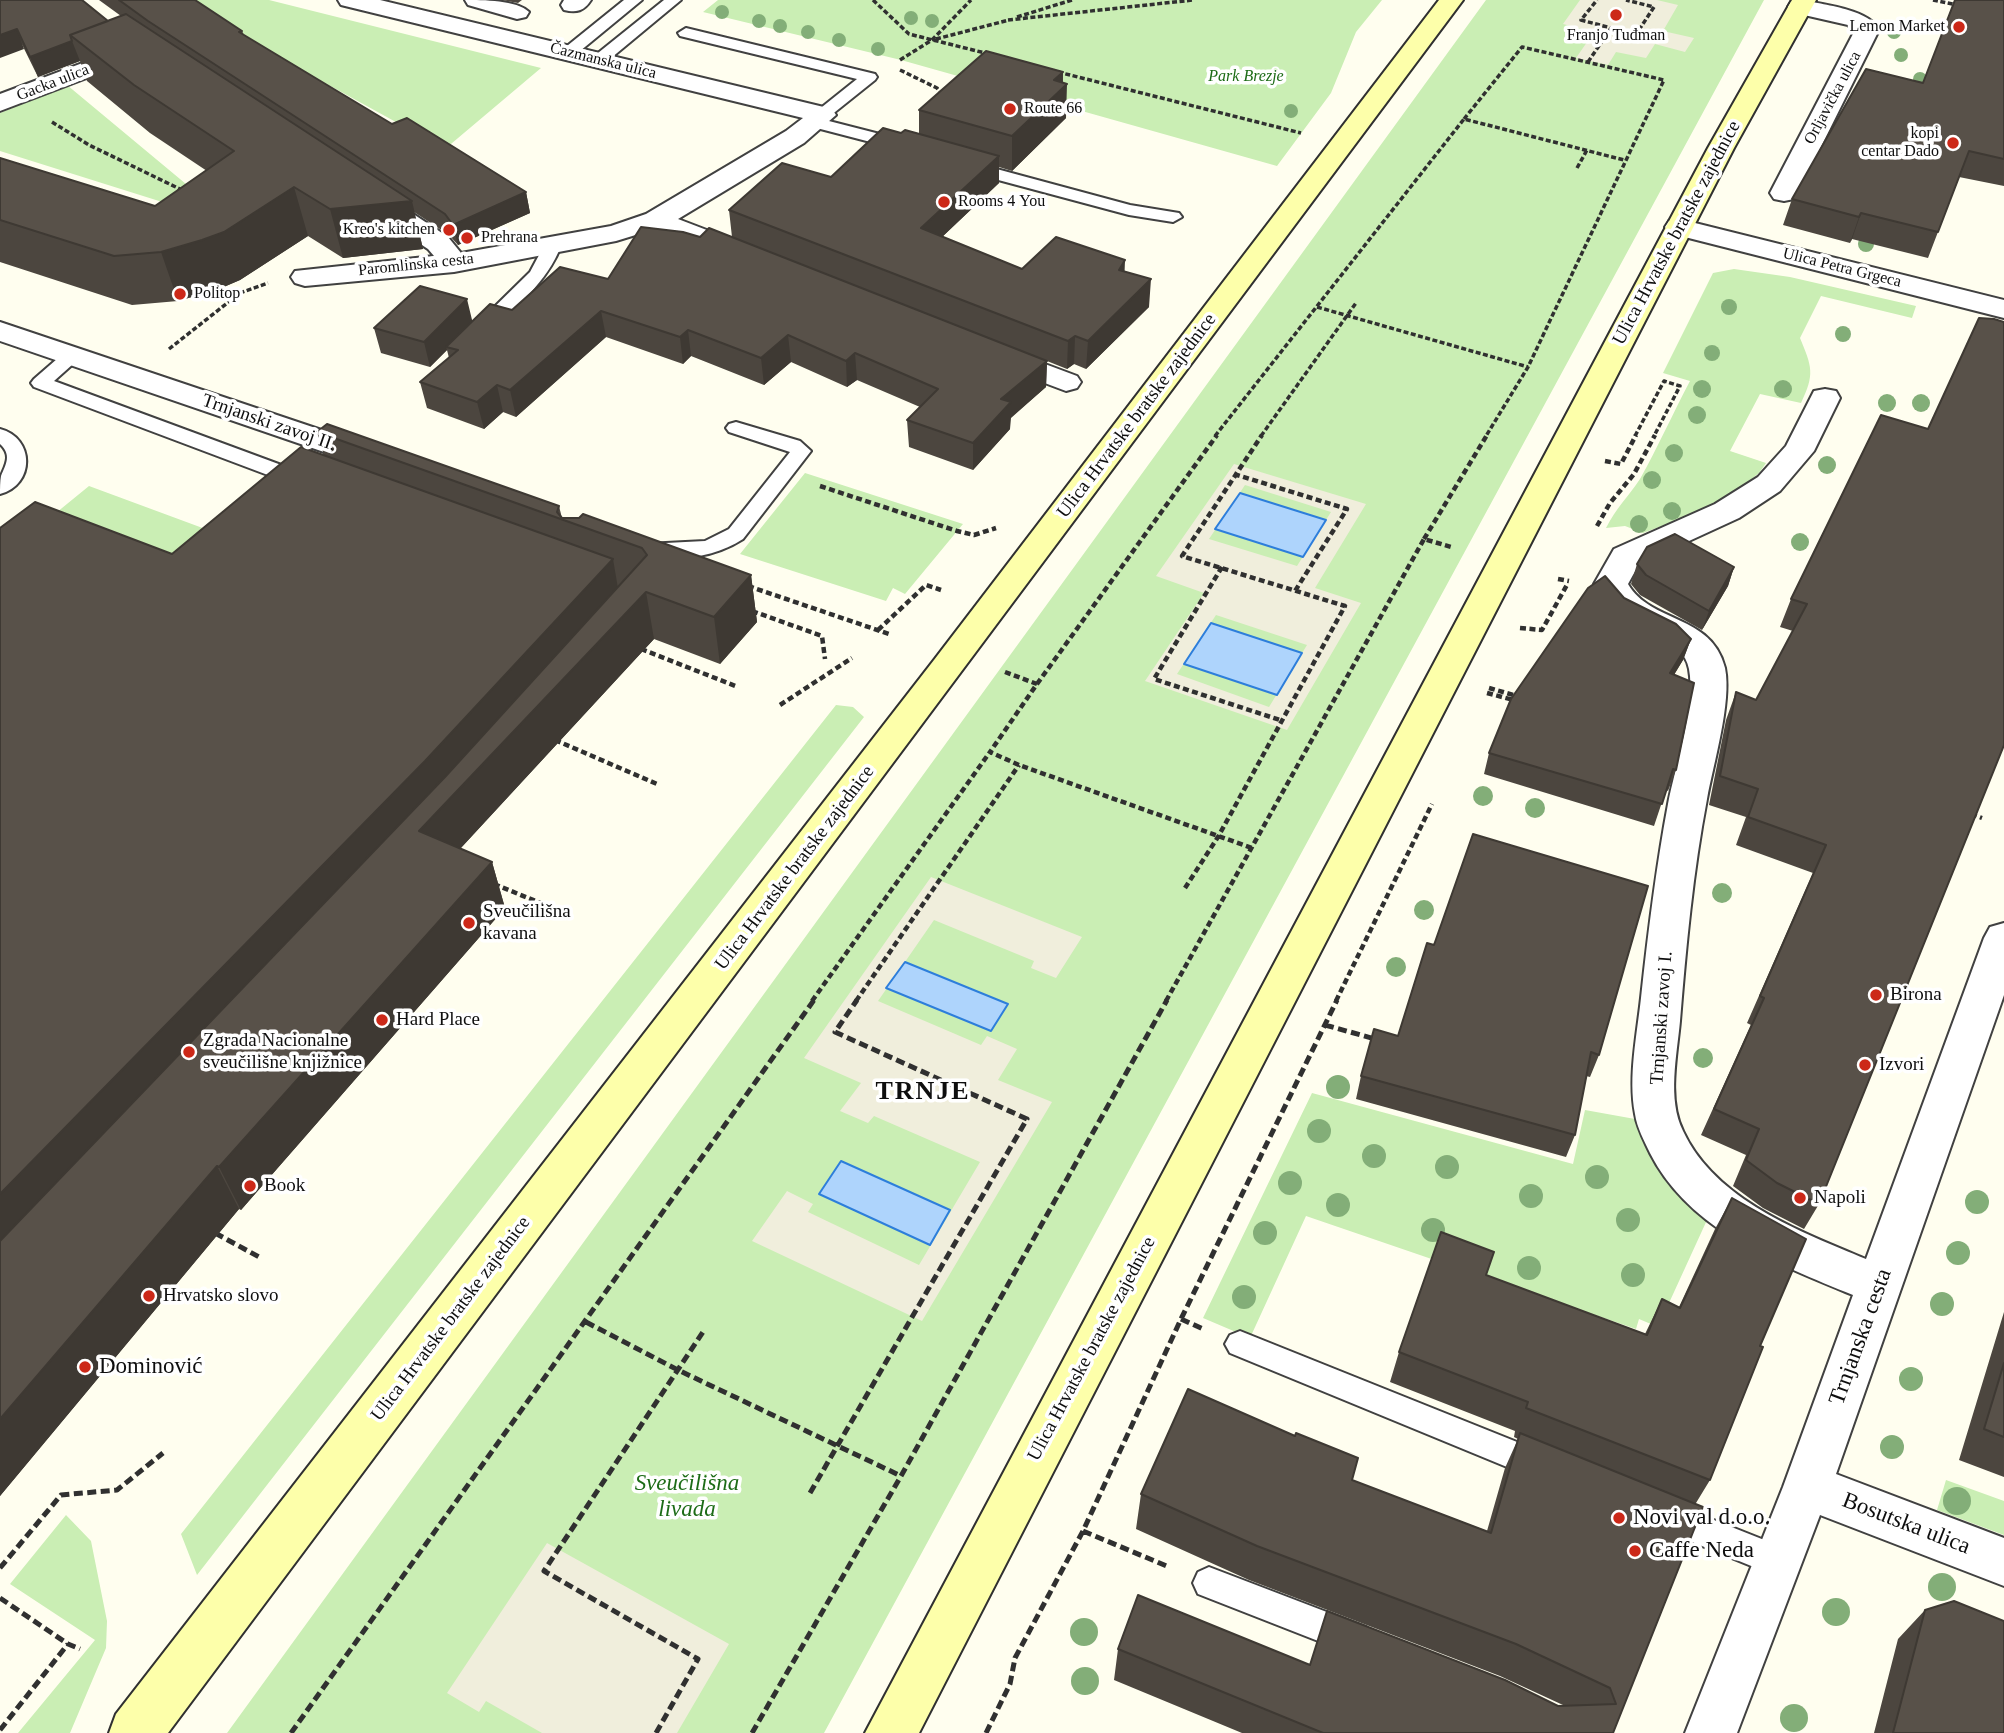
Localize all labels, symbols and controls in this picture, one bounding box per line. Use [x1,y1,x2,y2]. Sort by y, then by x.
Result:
marker: Franjo Tuđman [1608,7,1624,23]
place label: Lemon Market [1849,17,1945,37]
marker: Lemon Market [1951,19,1967,35]
place label: Franjo Tuđman [1567,26,1665,46]
street label: Čazmanska ulica [548,39,658,83]
street label: Orljavička ulica [1800,48,1866,148]
street label: Gacka ulica [14,60,92,106]
park label: Park Brezje [1208,67,1284,87]
place label: Route 66 [1024,99,1082,119]
marker: Route 66 [1002,101,1018,117]
street label: Ulica Hrvatske bratske zajednice [1608,117,1746,349]
place label: kopi centar Dado [1861,124,1939,162]
marker: kopi centar Dado [1945,135,1961,151]
place label: Rooms 4 You [958,192,1045,212]
marker: Rooms 4 You [936,194,952,210]
place label: Kreo's kitchen [343,220,435,240]
marker: Kreo's kitchen [441,222,457,238]
place label: Prehrana [481,228,538,248]
marker: Prehrana [459,230,475,246]
street label: Ulica Petra Grgeca [1781,244,1903,292]
street label: Paromlinska cesta [357,249,475,281]
place label: Politop [194,284,240,304]
marker: Politop [172,286,188,302]
street label: Ulica Hrvatske bratske zajednice [1052,309,1222,523]
street label: Trnjanski zavoj II. [199,389,339,457]
street label: Ulica Hrvatske bratske zajednice [710,761,880,975]
place label: Sveučilišna kavana [483,901,571,945]
marker: Sveučilišna kavana [461,915,477,931]
street label: Trnjanski zavoj I. [1646,950,1678,1086]
place label: Birona [1890,984,1942,1006]
marker: Birona [1868,987,1884,1003]
place label: Hard Place [396,1009,480,1031]
marker: Hard Place [374,1012,390,1028]
place label: Zgrada Nacionalne sveučilišne knjižnice [203,1030,362,1074]
marker: Zgrada Nacionalne sveučilišne knjižnice [181,1044,197,1060]
place label: Izvori [1879,1054,1924,1076]
marker: Izvori [1857,1057,1873,1073]
district label: TRNJE [876,1076,970,1108]
place label: Book [264,1175,305,1197]
marker: Book [242,1178,258,1194]
place label: Napoli [1814,1187,1866,1209]
marker: Napoli [1792,1190,1808,1206]
street label: Ulica Hrvatske bratske zajednice [366,1212,536,1426]
street label: Ulica Hrvatske bratske zajednice [1023,1233,1161,1465]
street label: Trnjanska cesta [1824,1265,1898,1409]
place label: Hrvatsko slovo [163,1285,279,1307]
marker: Hrvatsko slovo [141,1288,157,1304]
place label: Dominović [99,1353,202,1381]
marker: Dominović [77,1359,93,1375]
park label: Sveučilišna livada [635,1470,739,1524]
street label: Bosutska ulica [1838,1487,1974,1561]
place label: Novi val d.o.o. [1633,1504,1770,1532]
marker: Novi val d.o.o. [1611,1510,1627,1526]
place label: Caffe Neda [1649,1537,1754,1565]
marker: Caffe Neda [1627,1543,1643,1559]

